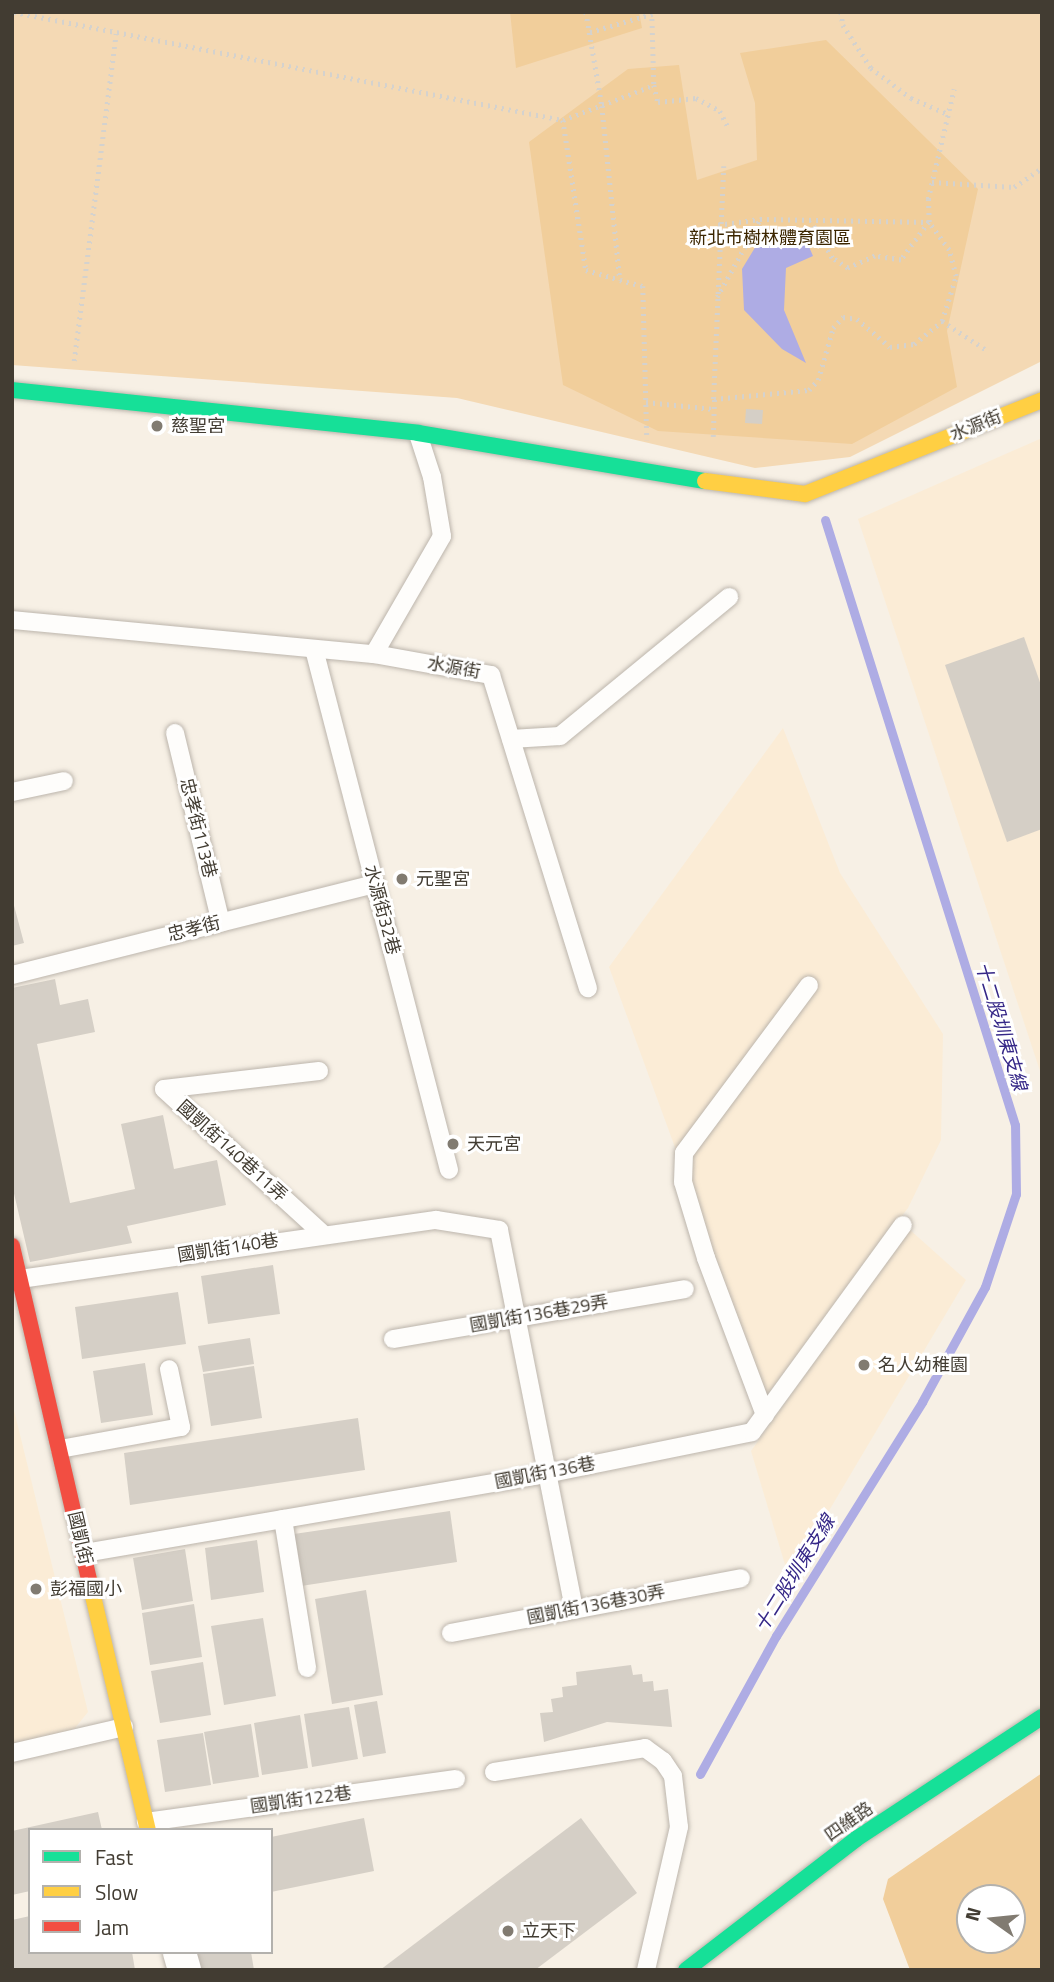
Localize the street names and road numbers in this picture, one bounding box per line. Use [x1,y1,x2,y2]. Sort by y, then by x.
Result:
street label: 水源街 [947,406,1005,446]
street label: 水源街 [426,653,482,683]
street label: 忠孝街113巷 [175,776,221,880]
street label: 水源街32巷 [360,863,404,957]
street label: 忠孝街 [165,912,223,946]
street label: 國凱街140巷11弄 [173,1096,291,1206]
street label: 國凱街140巷 [176,1229,280,1267]
street label: 國凱街136巷29弄 [468,1291,610,1337]
street label: 國凱街136巷 [493,1453,597,1493]
street label: 國凱街 [63,1509,97,1567]
street label: 國凱街136巷30弄 [525,1581,667,1629]
street label: 國凱街122巷 [249,1782,353,1818]
street label: 四維路 [821,1798,877,1846]

